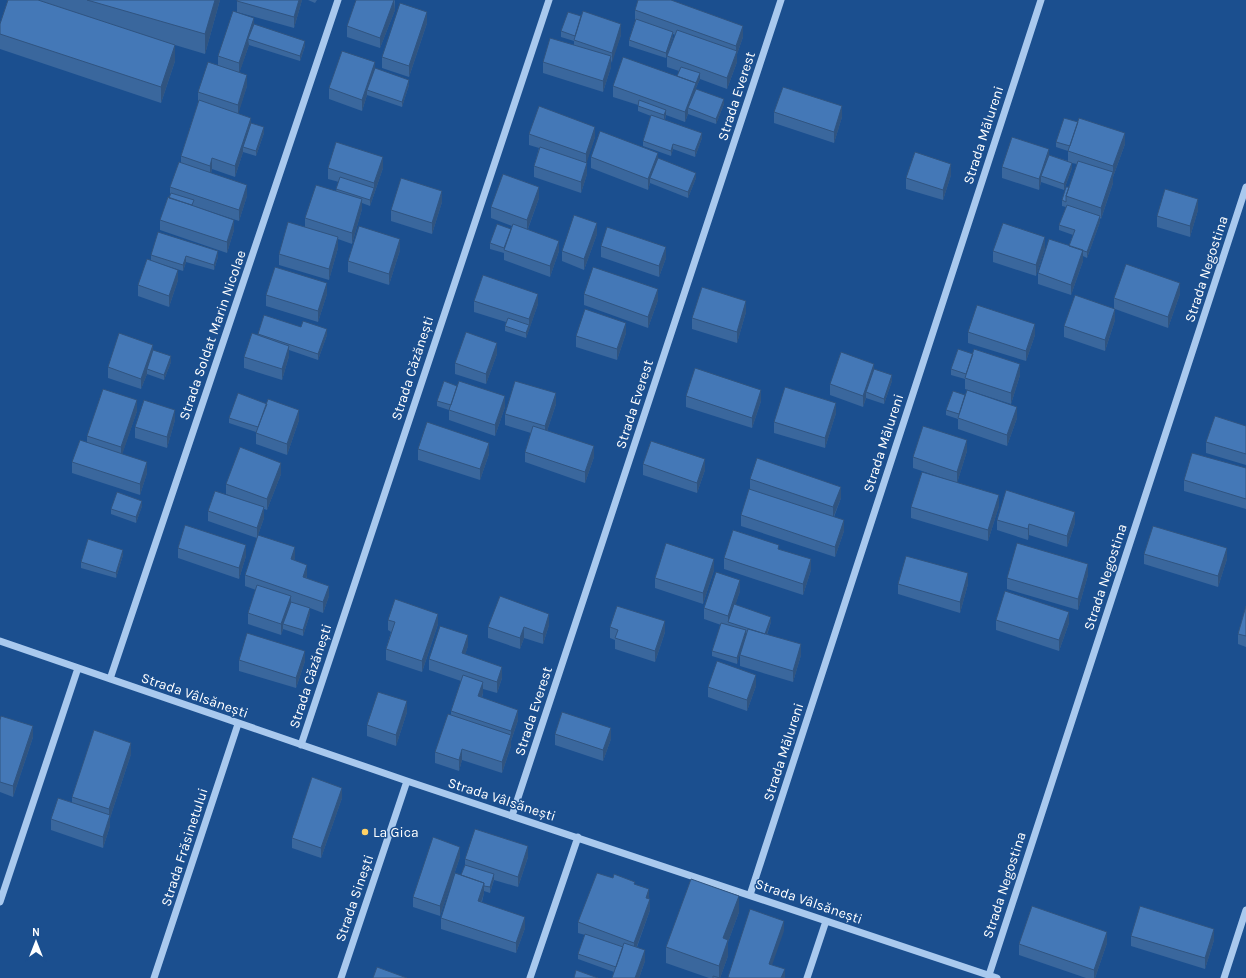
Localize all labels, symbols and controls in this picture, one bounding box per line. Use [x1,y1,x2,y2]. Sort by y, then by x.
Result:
street label: Strada Everest [714,49,759,143]
street label: Strada Mălureni [960,84,1007,187]
street label: Strada Negostina [1181,214,1232,325]
street label: Strada Soldat Marin Nicolae [175,248,250,422]
street label: Strada Căzănești [388,314,437,423]
street label: Strada Everest [612,357,657,451]
street label: Strada Mălureni [860,392,907,495]
street label: Strada Negostina [1080,522,1131,633]
street label: Strada Căzănești [286,622,335,731]
street label: Strada Everest [511,664,556,758]
street label: Strada Vâlsănești [139,669,251,722]
street label: Strada Mălureni [760,701,807,804]
street label: Strada Vâlsănești [446,774,558,825]
street label: Strada Frăsinetului [157,786,212,908]
place label: La Gica [373,824,419,841]
marker: La Gica [360,827,370,837]
street label: Strada Negostina [979,830,1030,941]
street label: Strada Sinești [332,852,377,944]
street label: Strada Vâlsănești [753,875,865,928]
north arrow [16,922,56,962]
text: N [32,926,40,939]

